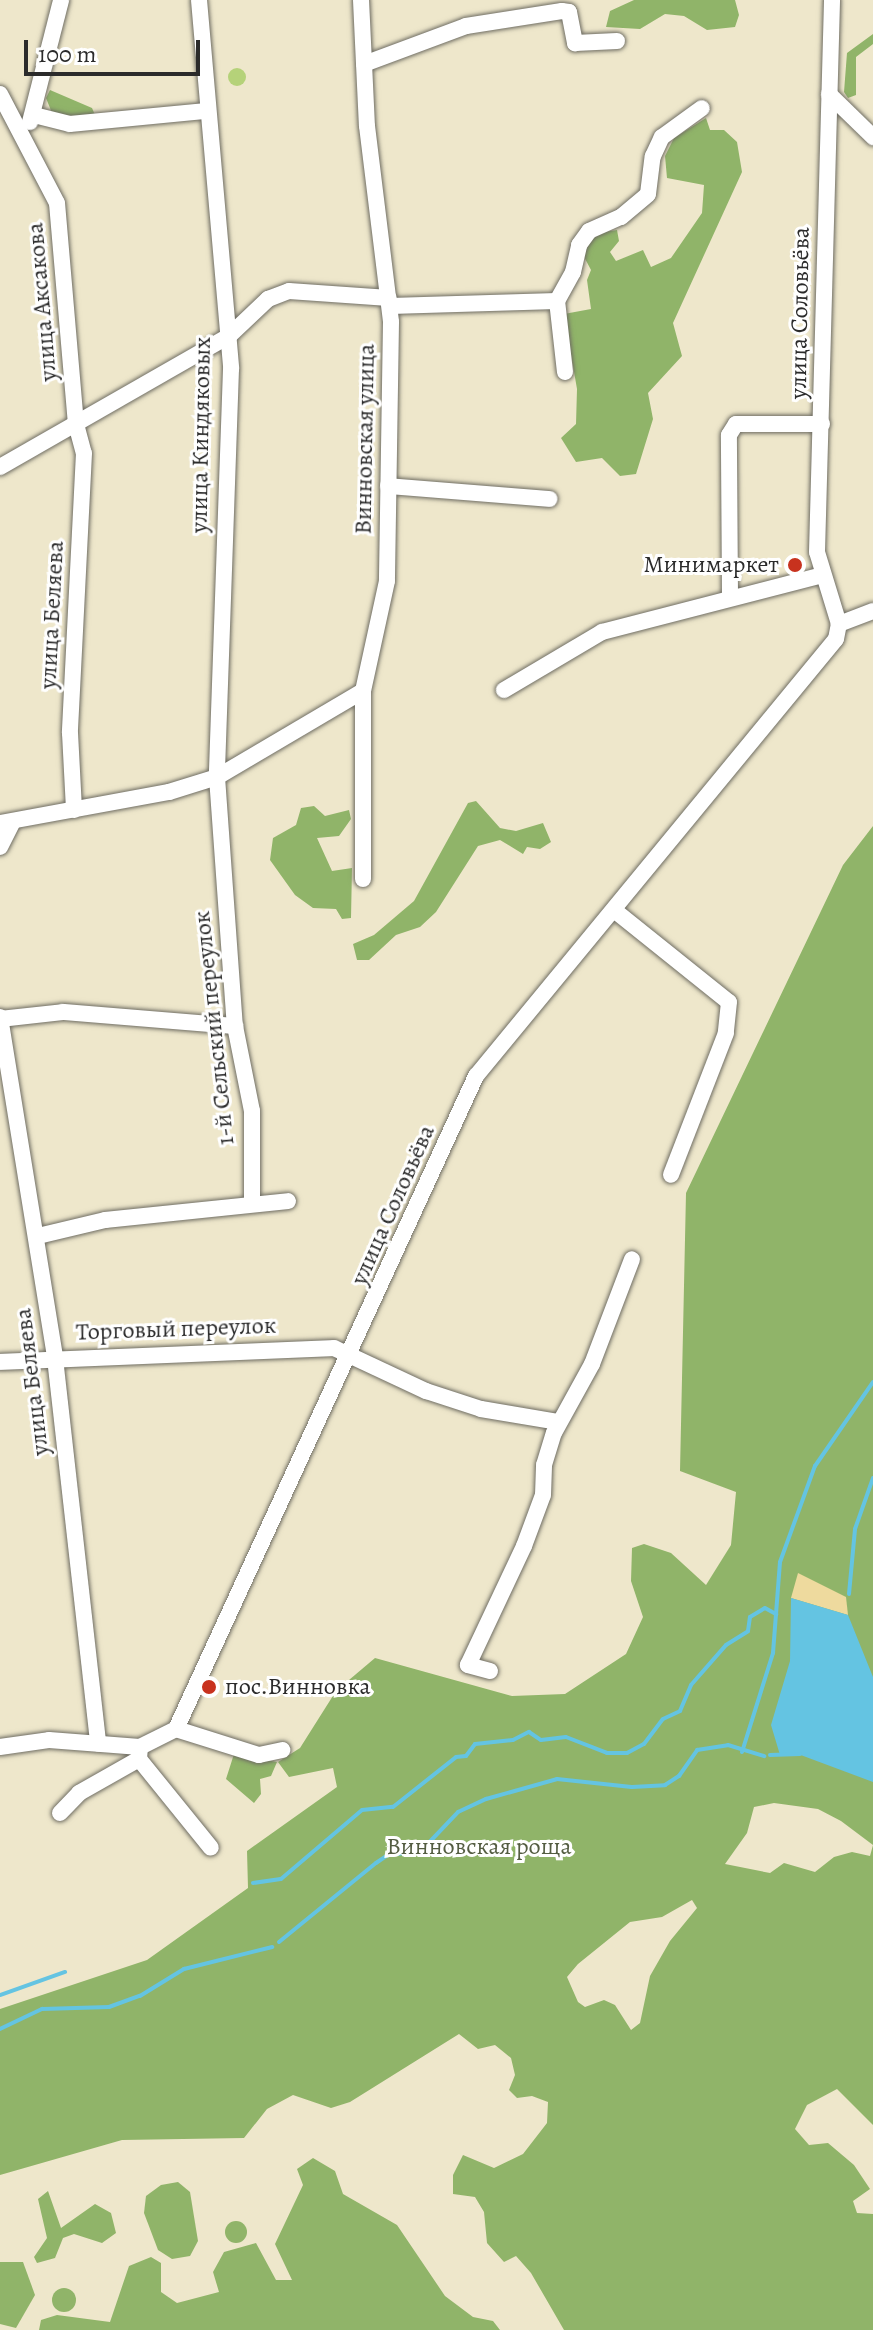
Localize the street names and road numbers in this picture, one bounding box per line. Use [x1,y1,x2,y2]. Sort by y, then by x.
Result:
street label: улица Аксакова [21,221,63,383]
street label: улица Соловьёва [784,227,816,399]
street label: улица Киндяковых [185,337,217,533]
street label: Винновская улица [349,343,381,535]
street label: улица Беляева [34,540,70,690]
street label: 1-й Сельский переулок [187,909,241,1147]
street label: улица Соловьёва [345,1121,441,1289]
street label: улица Беляева [9,1307,55,1457]
street label: Торговый переулок [75,1311,277,1347]

